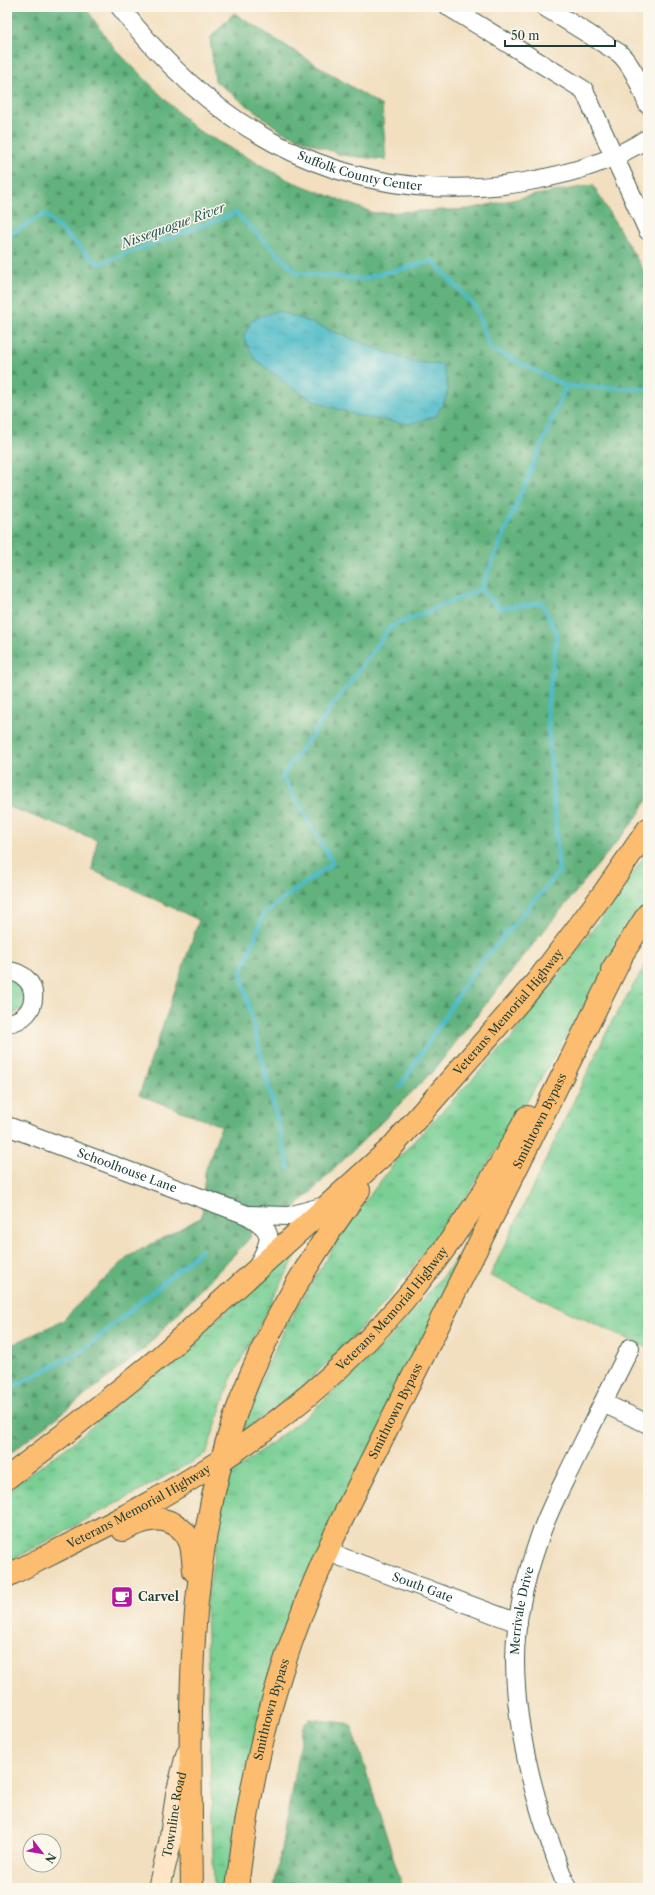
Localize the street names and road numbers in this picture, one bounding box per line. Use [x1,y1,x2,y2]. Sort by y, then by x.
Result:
street label: Suffolk County Center [295,147,423,193]
street label: Veterans Memorial Highway [449,946,566,1079]
street label: Smithtown Bypass [509,1071,570,1171]
street label: Schoolhouse Lane [75,1145,179,1195]
street label: Veterans Memorial Highway [332,1243,451,1374]
street label: Smithtown Bypass [365,1361,425,1461]
street label: Veterans Memorial Highway [64,1461,213,1552]
street label: Merrivale Drive [507,1564,537,1655]
street label: South Gate [390,1569,456,1605]
street label: Smithtown Bypass [250,1657,292,1762]
street label: Townline Road [159,1770,190,1859]

